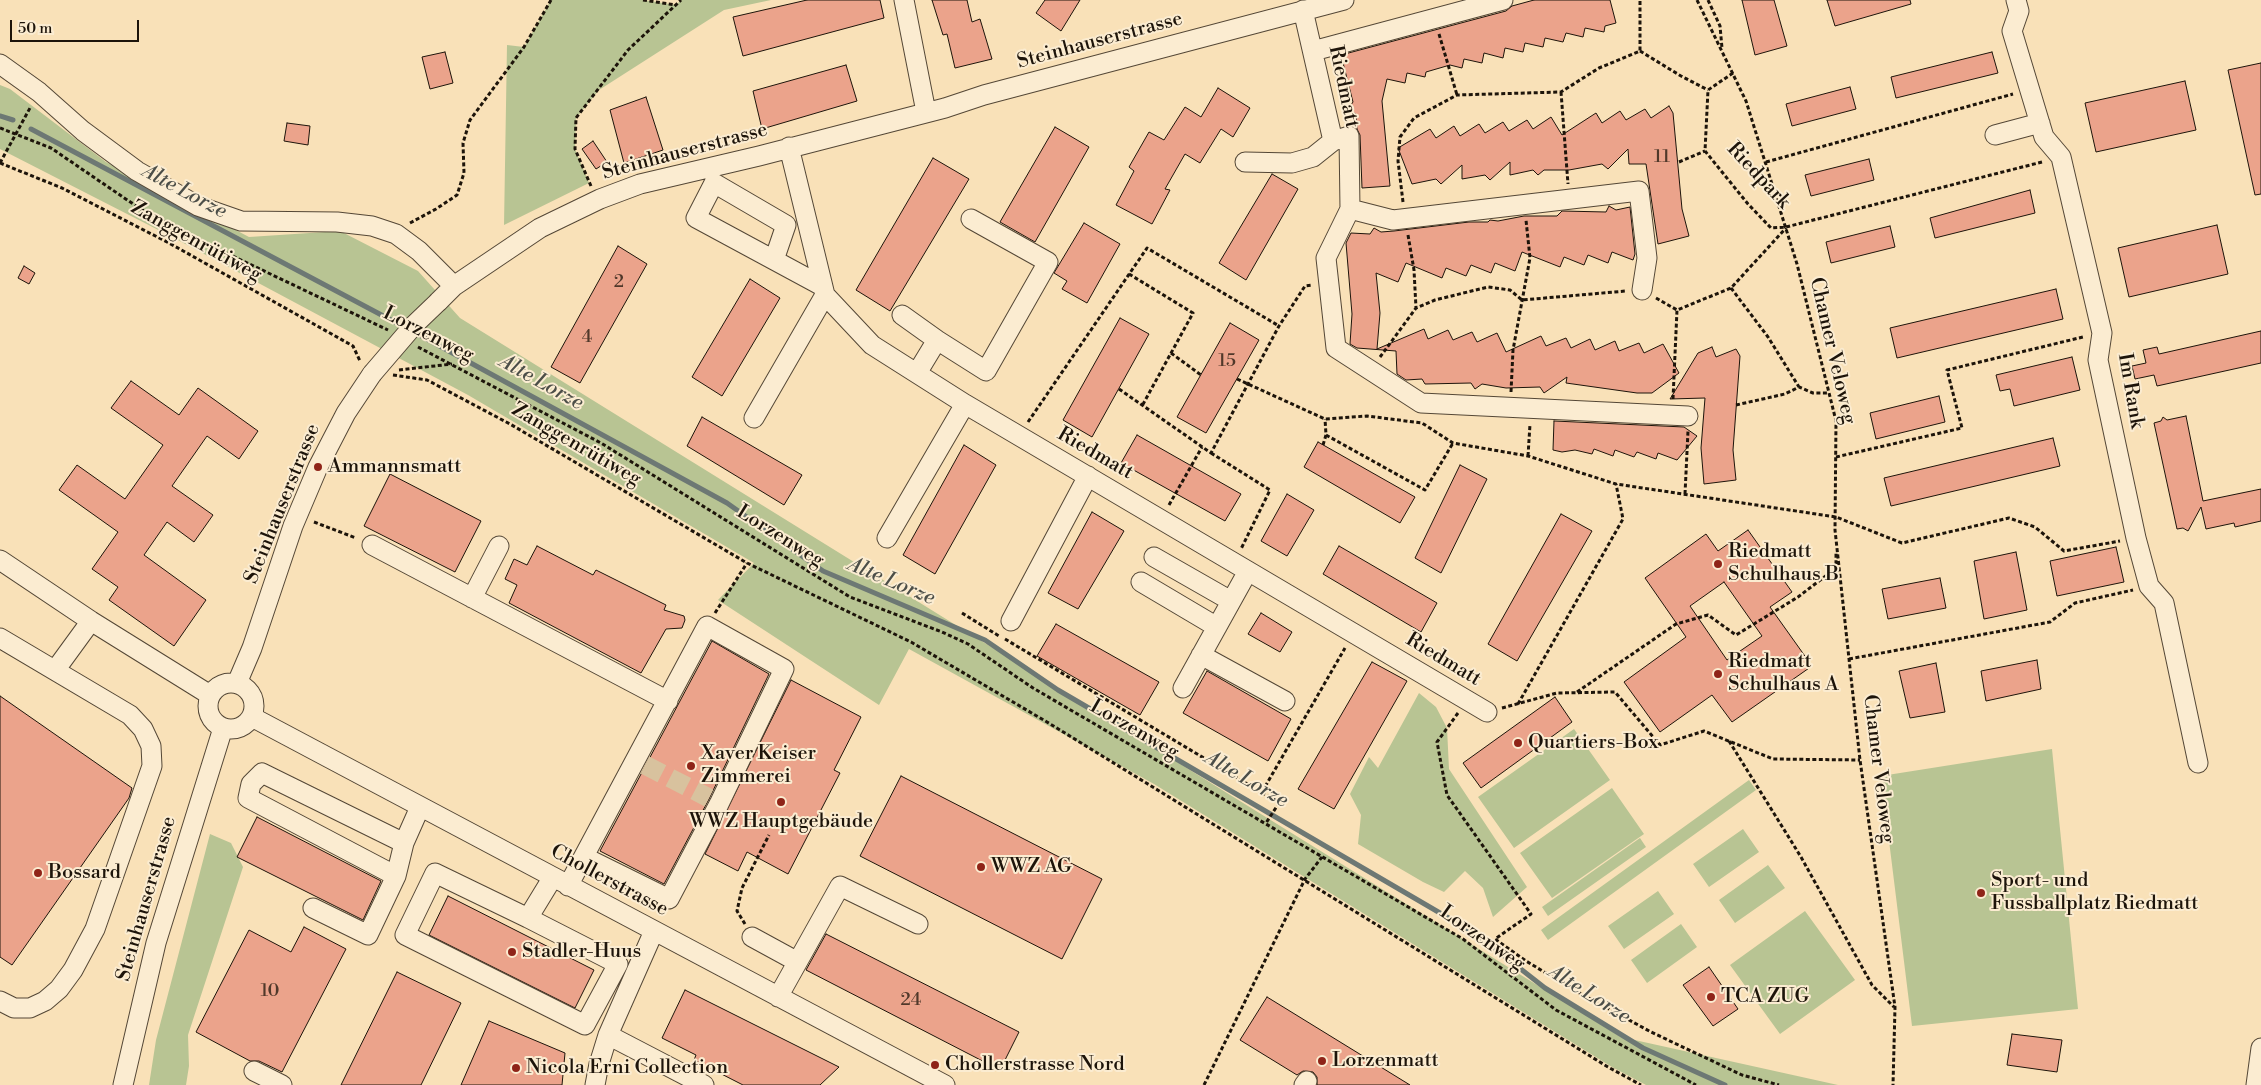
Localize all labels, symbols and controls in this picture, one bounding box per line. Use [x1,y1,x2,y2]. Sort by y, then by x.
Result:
street label: Steinhauserstrasse [1015,7,1185,75]
scale bar [12,10,141,42]
text: 50 m [18,19,52,38]
street label: Riedmatt [1323,44,1363,130]
street label: Steinhauserstrasse [600,118,770,186]
street label: Riedpark [1721,138,1795,214]
house number: 11 [1654,147,1670,169]
water label: Alte Lorze [137,159,231,225]
street label: Zanggenrütiweg [126,196,266,288]
house number: 2 [614,272,624,294]
street label: Chamer Veloweg [1803,275,1861,427]
street label: Lorzenweg [379,302,477,368]
house number: 4 [582,327,592,349]
water label: Alte Lorze [495,350,587,416]
house number: 15 [1218,351,1236,373]
street label: Im Rank [2112,351,2148,431]
street label: Zanggenrütiweg [507,398,645,492]
street label: Steinhauserstrasse [240,421,326,587]
street label: Riedmatt [1053,423,1137,485]
place label: Ammannsmatt [328,455,461,479]
marker: Ammannsmatt [312,461,324,473]
street label: Lorzenweg [732,501,828,573]
place label: Riedmatt Schulhaus B [1728,540,1839,587]
water label: Alte Lorze [844,552,938,612]
marker: Riedmatt Schulhaus B [1712,558,1724,570]
street label: Riedmatt [1401,628,1485,692]
place label: Riedmatt Schulhaus A [1728,650,1839,697]
marker: Riedmatt Schulhaus A [1712,668,1724,680]
street label: Chamer Veloweg [1857,693,1899,845]
street label: Lorzenweg [1085,695,1183,765]
place label: Quartiers-Box [1528,731,1658,755]
marker: Quartiers-Box [1512,737,1524,749]
place label: Xaver Keiser Zimmerei [701,742,816,789]
water label: Alte Lorze [1200,746,1292,814]
marker: Xaver Keiser Zimmerei [685,760,697,772]
marker: WWZ Hauptgebäude [775,796,787,808]
place label: WWZ Hauptgebäude [689,810,873,834]
street label: Steinhauserstrasse [112,814,182,984]
street label: Chollerstrasse [546,840,672,922]
place label: WWZ AG [991,855,1072,879]
place label: Bossard [48,861,121,885]
marker: WWZ AG [975,861,987,873]
marker: Bossard [32,867,44,879]
place label: Sport- und Fussballplatz Riedmatt [1991,869,2198,916]
marker: Sport- und Fussballplatz Riedmatt [1975,887,1987,899]
street label: Lorzenweg [1435,901,1529,977]
place label: Stadler-Huus [522,940,641,964]
marker: Stadler-Huus [506,946,518,958]
water label: Alte Lorze [1543,960,1635,1030]
house number: 10 [260,981,280,1003]
place label: TCA ZUG [1721,985,1809,1009]
house number: 24 [900,990,922,1012]
marker: TCA ZUG [1705,991,1717,1003]
place label: Lorzenmatt [1332,1049,1439,1073]
place label: Chollerstrasse Nord [945,1053,1125,1077]
marker: Lorzenmatt [1316,1055,1328,1067]
place label: Nicola Erni Collection [526,1056,728,1080]
marker: Chollerstrasse Nord [929,1059,941,1071]
marker: Nicola Erni Collection [510,1062,522,1074]

